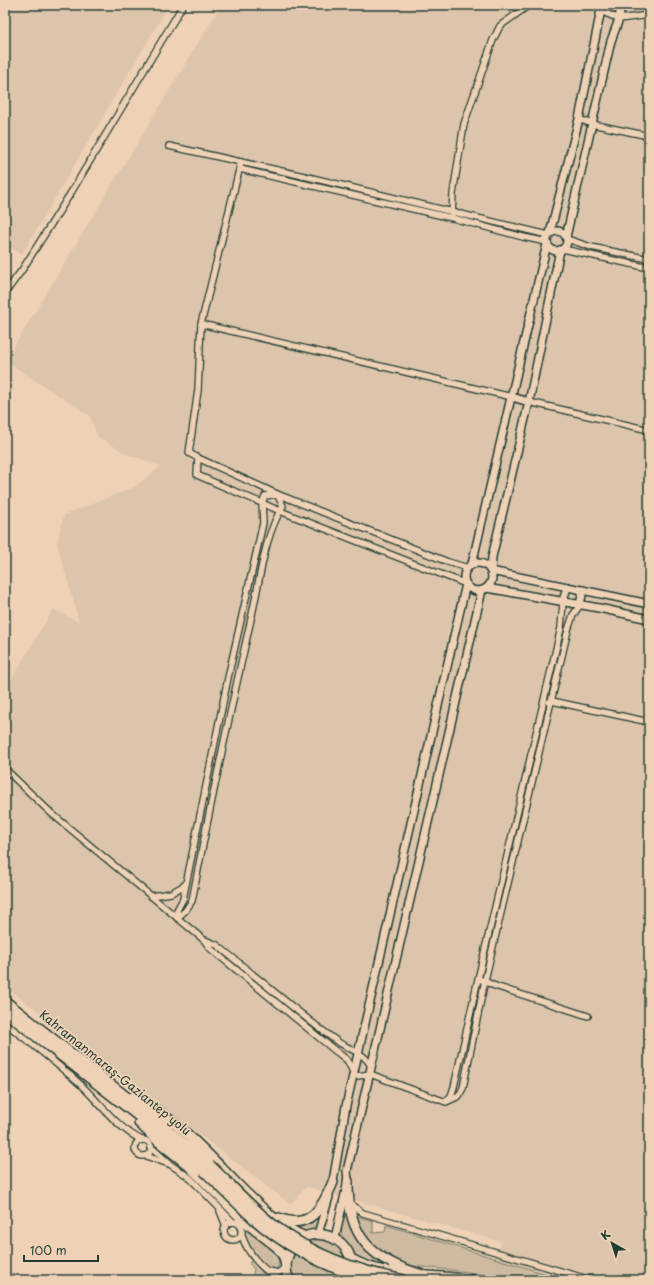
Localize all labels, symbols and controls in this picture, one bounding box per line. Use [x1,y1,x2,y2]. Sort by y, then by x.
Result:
street label: Kahramanmaraş-Gaziantep yolu [36,1005,195,1139]
north arrow [592,1223,632,1263]
text: K [597,1226,614,1244]
scale bar [24,1237,98,1263]
text: 100 m [30,1241,67,1259]

